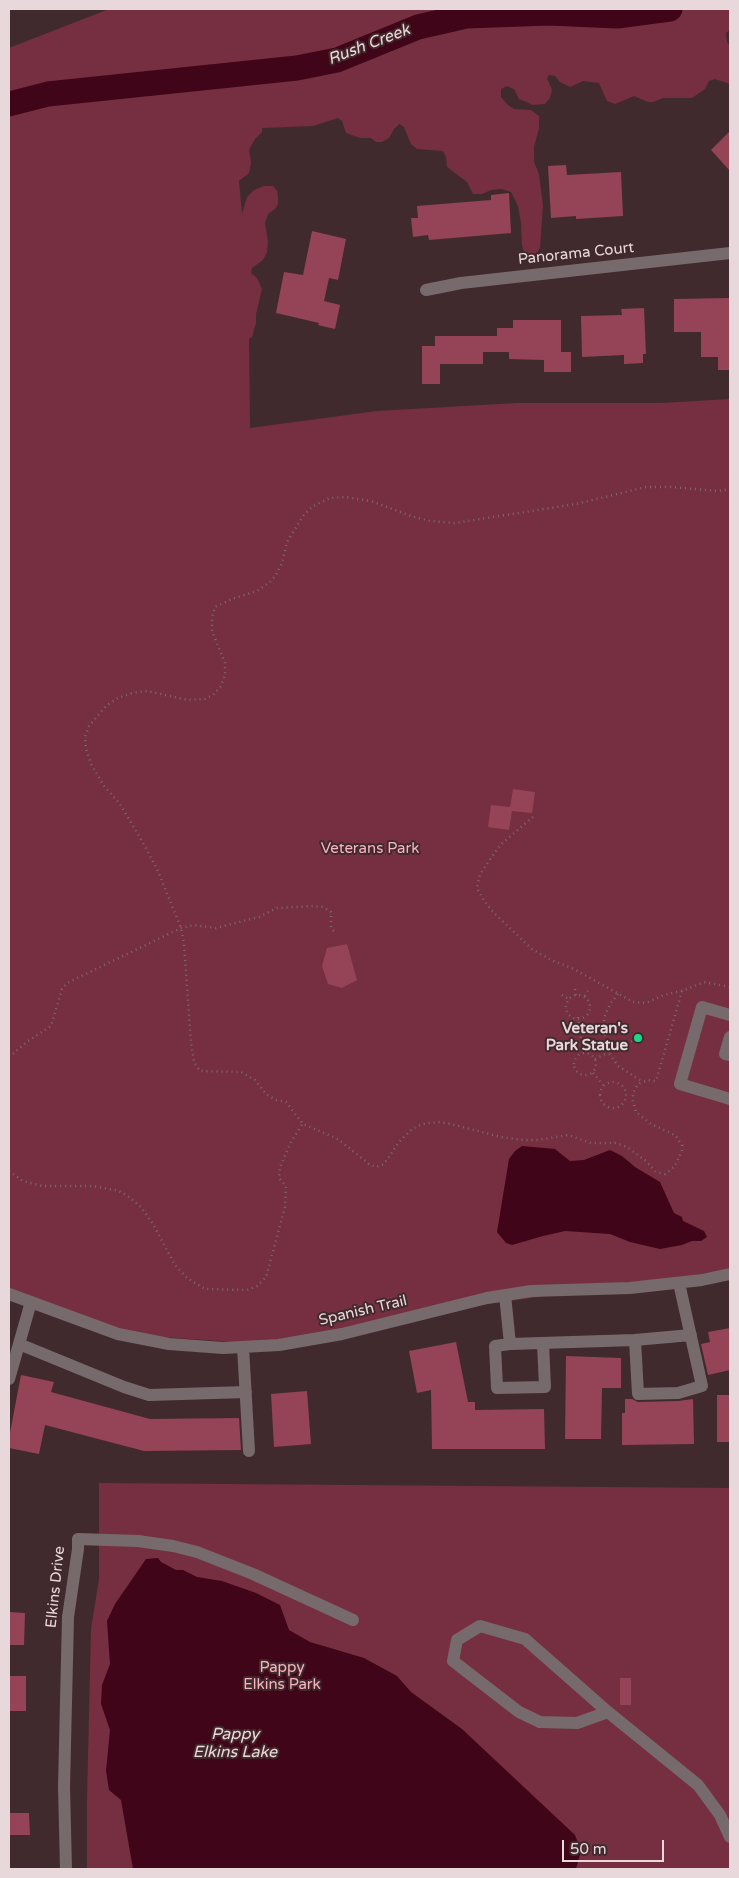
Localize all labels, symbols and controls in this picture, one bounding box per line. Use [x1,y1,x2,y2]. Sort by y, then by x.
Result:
water label: Rush Creek [325,21,413,69]
street label: Panorama Court [517,239,635,269]
park label: Veterans Park [321,840,419,858]
place label: Veteran's Park Statue [546,1020,628,1055]
marker: Veteran's Park Statue [632,1032,644,1044]
street label: Spanish Trail [317,1292,409,1330]
street label: Elkins Drive [43,1545,69,1629]
park label: Pappy Elkins Park [243,1659,321,1694]
water label: Pappy Elkins Lake [193,1725,277,1763]
scale bar [564,1830,666,1862]
text: 50 m [570,1840,607,1858]

